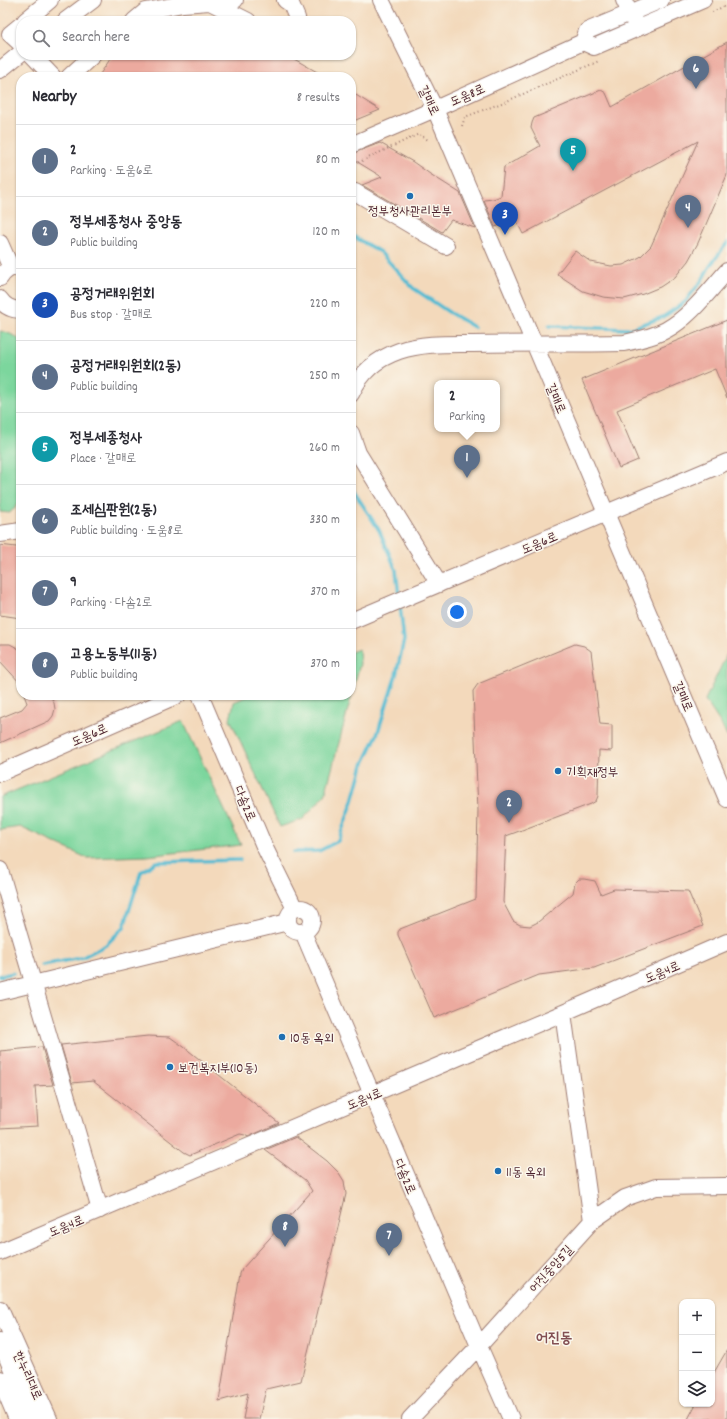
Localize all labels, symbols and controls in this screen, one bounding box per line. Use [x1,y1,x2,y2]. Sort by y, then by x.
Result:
search box [16,16,356,60]
icon: search [30,27,52,49]
text: Search here [62,27,130,49]
pin: 6 [683,56,709,89]
street label: 도움8로 [447,80,489,112]
street label: 갈매로 [412,83,443,119]
text: Nearby [32,86,76,110]
text: 8 results [297,89,340,108]
pin: 5 [560,138,586,171]
text: 2 [70,140,77,162]
text: 1 [44,151,46,170]
text: 80 m [316,151,340,170]
text: Parking · 도움6로 [70,162,153,181]
marker: 정부청사관리본부 [405,191,415,201]
pin: 4 [675,195,701,228]
pin: 3 [492,202,518,235]
place label: 정부청사관리본부 [368,203,452,222]
text: 정부세종청사 중앙동 [70,212,182,234]
text: 2 [42,223,48,242]
text: 120 m [312,223,340,242]
text: Public building [70,234,138,253]
text: 공정거래위원회 [70,284,155,306]
text: 3 [42,295,48,314]
text: 220 m [310,295,340,314]
text: Bus stop · 갈매로 [70,306,153,325]
text: 공정거래위원회(2동) [70,356,181,378]
text: 4 [42,367,48,386]
text: 250 m [309,367,340,386]
text: Public building [70,378,138,397]
popup [434,380,500,432]
street label: 갈매로 [540,381,570,417]
text: 2 [449,386,455,408]
text: Parking [449,408,485,427]
text: 정부세종청사 [70,428,142,450]
text: 5 [42,439,48,458]
text: 260 m [309,439,340,458]
pin: 1 [454,445,480,478]
text: Place · 갈매로 [70,450,136,469]
text: 조세심판원(2동) [70,500,156,522]
text: 6 [42,511,48,530]
text: 330 m [309,511,340,530]
text: Public building · 도움8로 [70,522,183,541]
street label: 도움6로 [519,528,561,560]
text: 9 [70,572,77,594]
text: 7 [43,583,47,602]
text: 370 m [310,583,340,602]
text: Parking · 다솜2로 [70,594,152,613]
your location [447,602,467,622]
text: 고용노동부(11동) [70,644,157,666]
text: 8 [42,655,48,674]
text: 370 m [310,655,340,674]
text: Public building [70,666,138,685]
street label: 갈매로 [667,679,697,715]
street label: 도움6로 [69,720,111,753]
place label: 기획재정부 [566,764,618,783]
marker: 기획재정부 [553,766,563,776]
street label: 다솜2로 [228,783,260,825]
pin: 2 [496,790,522,823]
street label: 도움4로 [642,957,684,989]
place label: 10동 옥외 [290,1030,334,1049]
marker: 10동 옥외 [277,1032,287,1042]
place label: 보건복지부(10동) [178,1060,257,1079]
marker: 보건복지부(10동) [165,1062,175,1072]
street label: 도움4로 [344,1084,386,1116]
street label: 다솜2로 [388,1156,420,1198]
place label: 11동 옥외 [506,1164,546,1183]
marker: 11동 옥외 [493,1166,503,1176]
street label: 도움4로 [46,1211,88,1243]
pin: 8 [272,1214,298,1247]
pin: 7 [376,1223,402,1256]
street label: 어진중앙5길 [525,1242,578,1298]
map controls [679,1299,715,1407]
button: + [679,1299,715,1335]
district label: 어진동 [536,1328,572,1350]
button: − [679,1335,715,1371]
street label: 한누리대로 [7,1348,46,1404]
button: layers [679,1371,715,1407]

